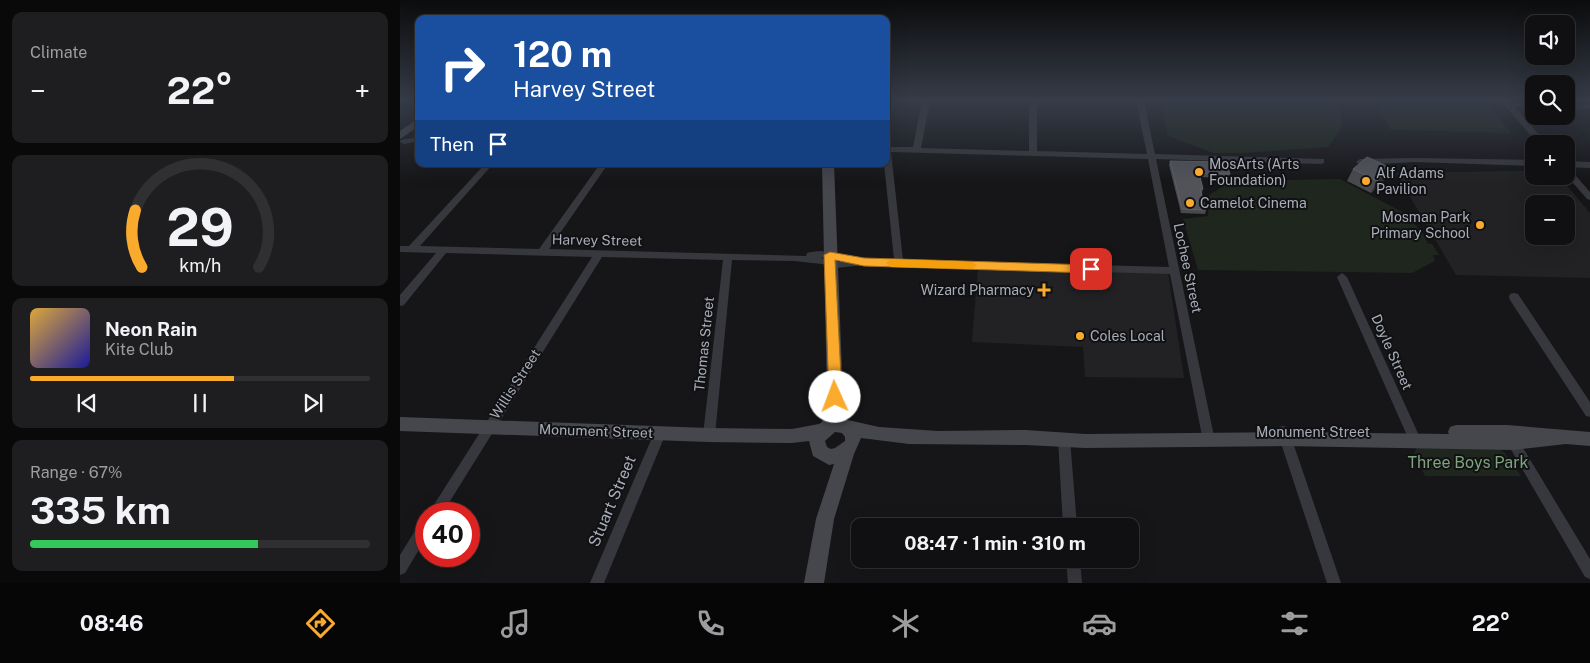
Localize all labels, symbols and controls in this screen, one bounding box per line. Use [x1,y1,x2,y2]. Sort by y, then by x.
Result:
map controls [1525,15,1575,245]
button: sound [1525,15,1575,65]
text: 120 m [513,34,612,75]
icon: right [430,35,495,100]
text: Climate [30,43,87,62]
text: 22° [167,68,233,113]
text: − [30,74,46,107]
text: + [354,74,370,107]
button: search [1525,75,1575,125]
text: Harvey Street [513,76,655,102]
icon: arrive [484,130,512,158]
text: Then [430,133,474,155]
button: + [1525,135,1575,185]
place label: MosArts (Arts Foundation) [1209,156,1299,188]
place label: Alf Adams Pavilion [1376,165,1444,197]
marker: MosArts (Arts Foundation) [1193,166,1205,178]
marker: Alf Adams Pavilion [1360,175,1372,187]
place label: Camelot Cinema [1200,195,1307,211]
button: − [1525,195,1575,245]
text: 29 [166,197,234,258]
marker: Camelot Cinema [1184,197,1196,209]
place label: Mosman Park Primary School [1371,209,1470,241]
marker: Mosman Park Primary School [1474,219,1486,231]
street label: Lochee Street [1171,222,1205,314]
street label: Harvey Street [552,231,642,249]
pin [1070,248,1112,290]
text: km/h [179,255,221,276]
icon: arrive [1077,255,1105,283]
place label: Wizard Pharmacy [921,282,1034,298]
marker: Wizard Pharmacy [1038,284,1050,296]
street label: Thomas Street [691,296,717,392]
street label: Doyle Street [1368,312,1416,392]
text: Neon Rain [105,318,197,340]
place label: Coles Local [1090,328,1165,344]
marker: Coles Local [1074,330,1086,342]
text: Kite Club [105,340,173,359]
street label: Willis Street [487,346,543,422]
position arrow [808,370,860,422]
icon: previous [73,389,101,417]
icon: pause [186,389,214,417]
icon: next [299,389,327,417]
street label: Monument Street [539,421,653,441]
street label: Monument Street [1256,424,1370,440]
street label: Stuart Street [584,452,640,550]
park label: Three Boys Park [1408,453,1528,472]
text: Range · 67% [30,463,122,482]
text: 335 km [30,488,171,533]
speed limit sign: 40 [415,502,480,567]
text: 08:47 · 1 min · 310 m [904,532,1086,554]
icon: directions [303,606,338,641]
icon: music [498,606,533,641]
icon: phone [693,606,728,641]
icon: climate [888,606,923,641]
icon: car [1082,606,1117,641]
icon: filters [1277,606,1312,641]
text: 08:46 [80,610,144,636]
text: 22° [1472,610,1510,636]

